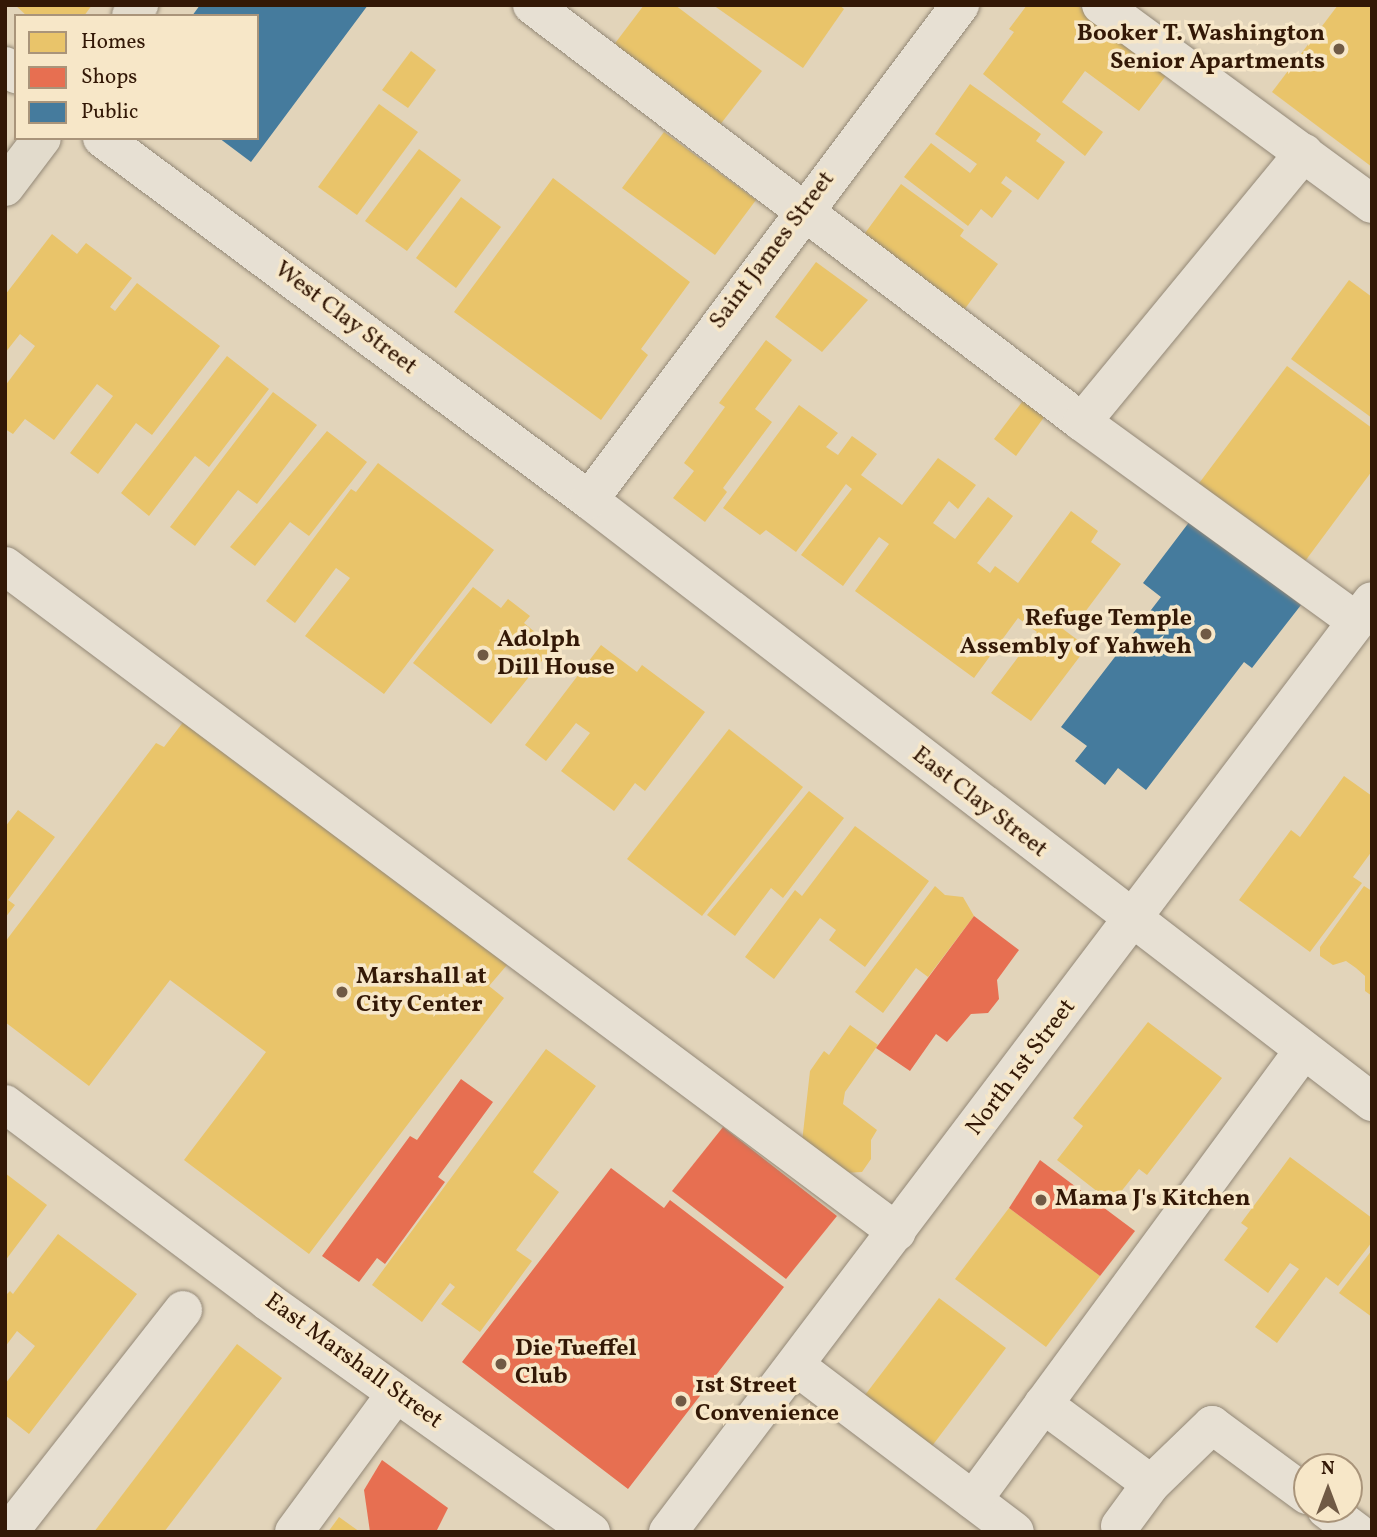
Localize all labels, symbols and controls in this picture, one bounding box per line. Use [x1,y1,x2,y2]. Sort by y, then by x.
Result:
legend [14,14,259,140]
place label: Booker T. Washington Senior Apartments [1076,21,1325,77]
text: Homes [81,28,146,57]
marker: Booker T. Washington Senior Apartments [1331,41,1347,57]
text: Shops [81,63,137,92]
text: Public [81,98,138,127]
street label: Saint James Street [704,166,842,336]
street label: West Clay Street [268,256,422,382]
place label: Refuge Temple Assembly of Yahweh [961,606,1192,662]
marker: Refuge Temple Assembly of Yahweh [1198,626,1214,642]
place label: Adolph Dill House [497,627,615,683]
marker: Adolph Dill House [475,647,491,663]
street label: East Clay Street [905,741,1053,865]
place label: Marshall at City Center [356,964,486,1020]
marker: Marshall at City Center [334,984,350,1000]
street label: North 1st Street [961,994,1083,1142]
place label: Mama J's Kitchen [1055,1186,1251,1214]
marker: Mama J's Kitchen [1033,1192,1049,1208]
street label: East Marshall Street [258,1288,448,1436]
place label: Die Tueffel Club [515,1336,637,1392]
marker: Die Tueffel Club [493,1356,509,1372]
place label: 1st Street Convenience [695,1373,839,1429]
marker: 1st Street Convenience [673,1393,689,1409]
north arrow [1293,1453,1363,1523]
text: N [1321,1456,1335,1482]

